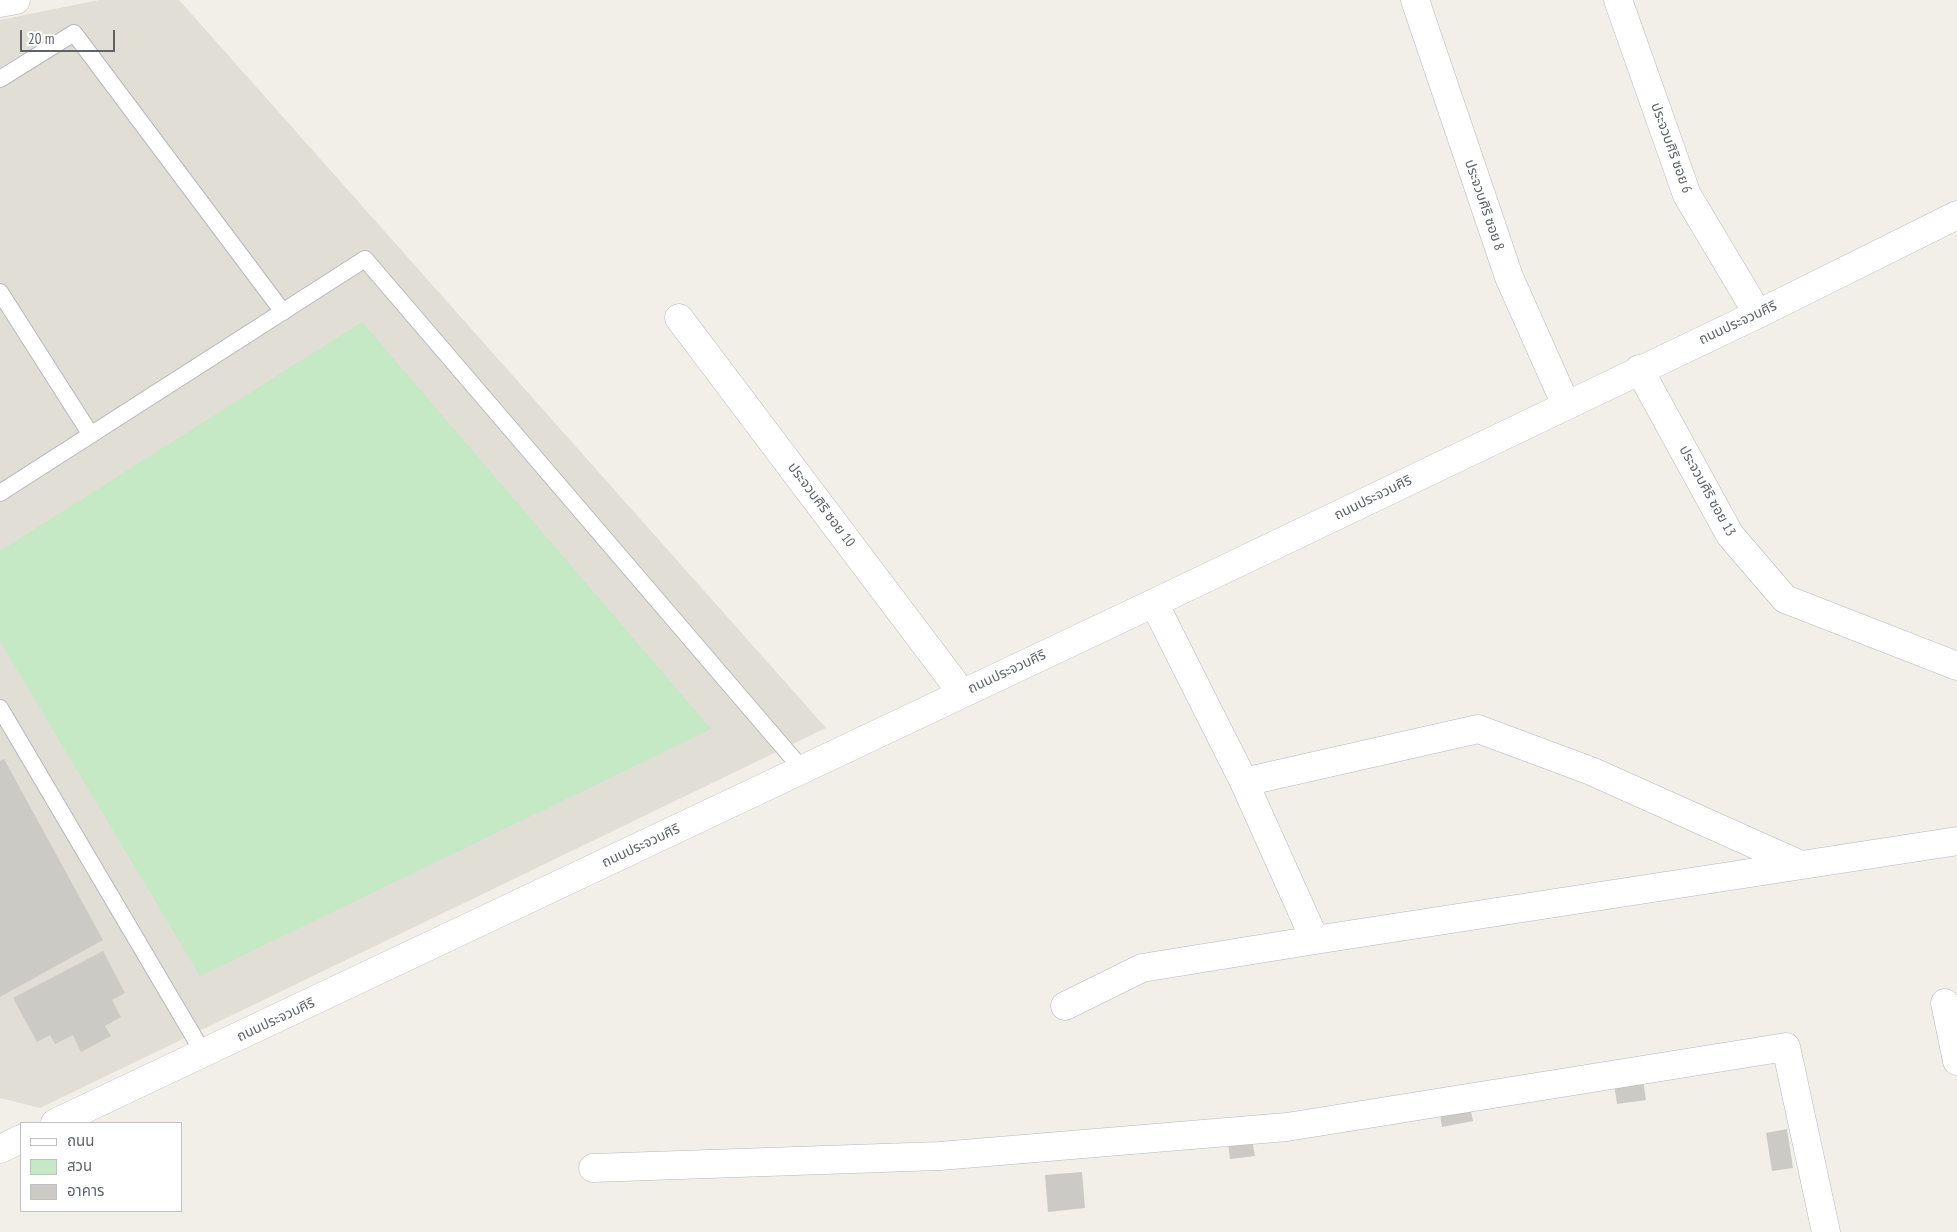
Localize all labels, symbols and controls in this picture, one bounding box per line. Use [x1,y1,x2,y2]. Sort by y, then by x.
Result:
scale bar [22,20,118,52]
text: 20 m [28,29,54,48]
street label: ประจวบศิริ ซอย 6 [1647,101,1695,195]
street label: ประจวบศิริ ซอย 8 [1461,157,1507,253]
street label: ถนนประจวบศิริ [1696,298,1780,348]
street label: ประจวบศิริ ซอย 13 [1675,443,1739,539]
street label: ประจวบศิริ ซอย 10 [784,460,858,550]
street label: ถนนประจวบศิริ [1332,472,1414,524]
street label: ถนนประจวบศิริ [965,647,1049,697]
street label: ถนนประจวบศิริ [599,821,683,871]
street label: ถนนประจวบศิริ [234,995,318,1045]
legend [20,1122,182,1212]
text: ถนน [67,1131,94,1150]
text: สวน [67,1156,92,1175]
text: อาคาร [67,1181,104,1200]

